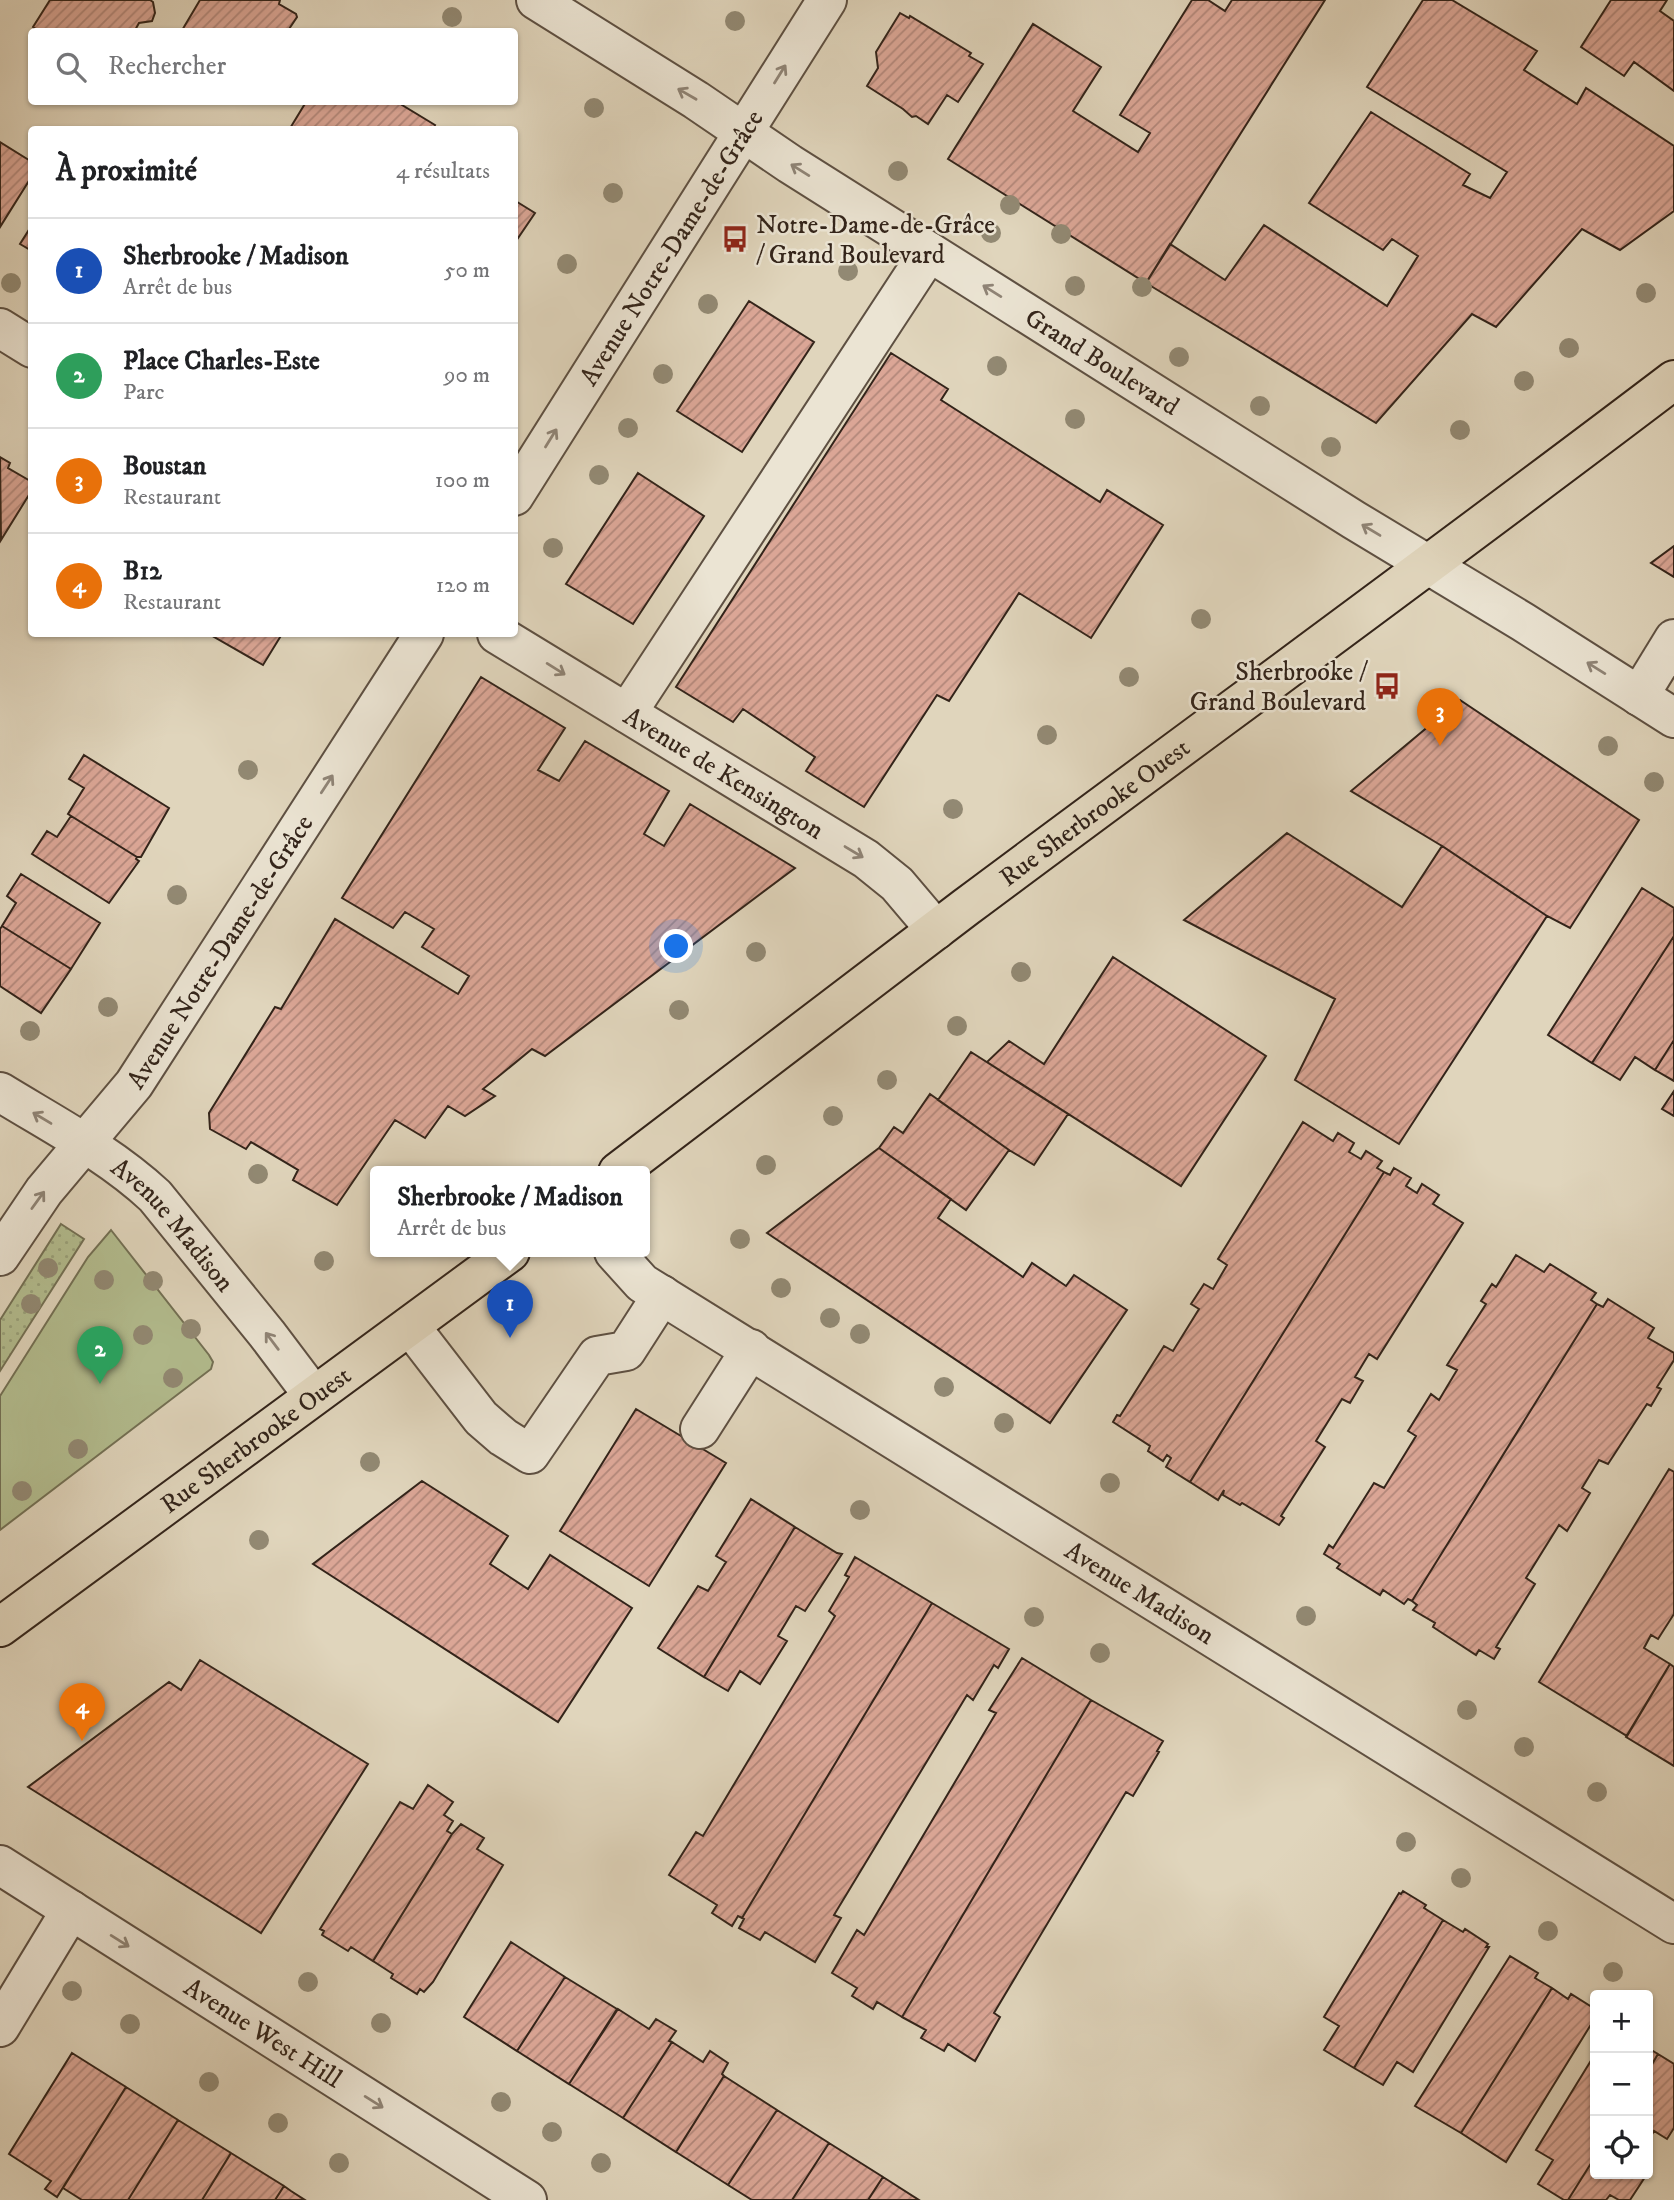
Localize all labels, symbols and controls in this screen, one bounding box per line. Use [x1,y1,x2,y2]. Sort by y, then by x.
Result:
search box [28,28,518,105]
icon: search [52,48,90,86]
text: Rechercher [108,50,226,83]
one-way arrow [774,64,788,84]
one-way arrow [677,87,697,101]
street label: Avenue Notre-Dame-de-Grâce [573,104,771,392]
text: À proximité [56,153,197,190]
text: 4 résultats [396,157,490,186]
one-way arrow [790,162,810,176]
place label: Notre-Dame-de-Grâce / Grand Boulevard [756,209,995,272]
bus stop icon: Notre-Dame-de-Grâce / Grand Boulevard [720,224,750,254]
text: Sherbrooke / Madison [123,240,349,273]
text: 1 [75,256,83,285]
text: 50 m [444,256,490,285]
text: Arrêt de bus [123,273,232,302]
one-way arrow [983,284,1002,299]
street label: Grand Boulevard [1018,302,1185,424]
text: Place Charles-Este [123,345,320,378]
text: 2 [73,361,85,390]
text: 90 m [444,361,490,390]
text: Parc [123,378,165,407]
one-way arrow [543,429,558,448]
text: Boustan [123,450,206,483]
text: 3 [75,466,83,495]
text: 100 m [435,466,490,495]
text: Restaurant [123,483,221,512]
one-way arrow [1361,523,1381,537]
text: B12 [123,555,162,588]
text: 4 [72,571,86,600]
text: 120 m [436,571,490,600]
text: Restaurant [123,588,221,617]
place label: Sherbrooke / Grand Boulevard [1190,656,1368,719]
one-way arrow [1586,661,1606,675]
one-way arrow [545,663,565,677]
bus stop icon: Sherbrooke / Grand Boulevard [1372,671,1402,701]
pin: 3 [1417,688,1463,746]
street label: Avenue de Kensington [617,700,830,848]
street label: Rue Sherbrooke Ouest [993,732,1197,894]
one-way arrow [321,774,335,794]
street label: Avenue Notre-Dame-de-Grâce [120,809,321,1096]
one-way arrow [844,845,864,859]
your location [659,929,693,963]
one-way arrow [33,1110,52,1125]
street label: Avenue Madison [104,1151,241,1299]
popup [370,1166,650,1257]
text: Sherbrooke / Madison [397,1181,623,1214]
one-way arrow [30,1190,45,1209]
text: Arrêt de bus [397,1214,506,1243]
pin: 1 [487,1280,533,1338]
pin: 2 [77,1326,123,1384]
one-way arrow [265,1331,280,1350]
street label: Rue Sherbrooke Ouest [154,1359,358,1521]
street label: Avenue Madison [1058,1535,1220,1653]
pin: 4 [59,1683,105,1741]
one-way arrow [109,1934,129,1948]
street label: Avenue West Hill [177,1971,348,2096]
map controls [1590,1990,1653,2179]
button: + [1590,1990,1653,2053]
button: − [1590,2053,1653,2116]
one-way arrow [363,2096,383,2110]
button: locate [1590,2116,1653,2179]

